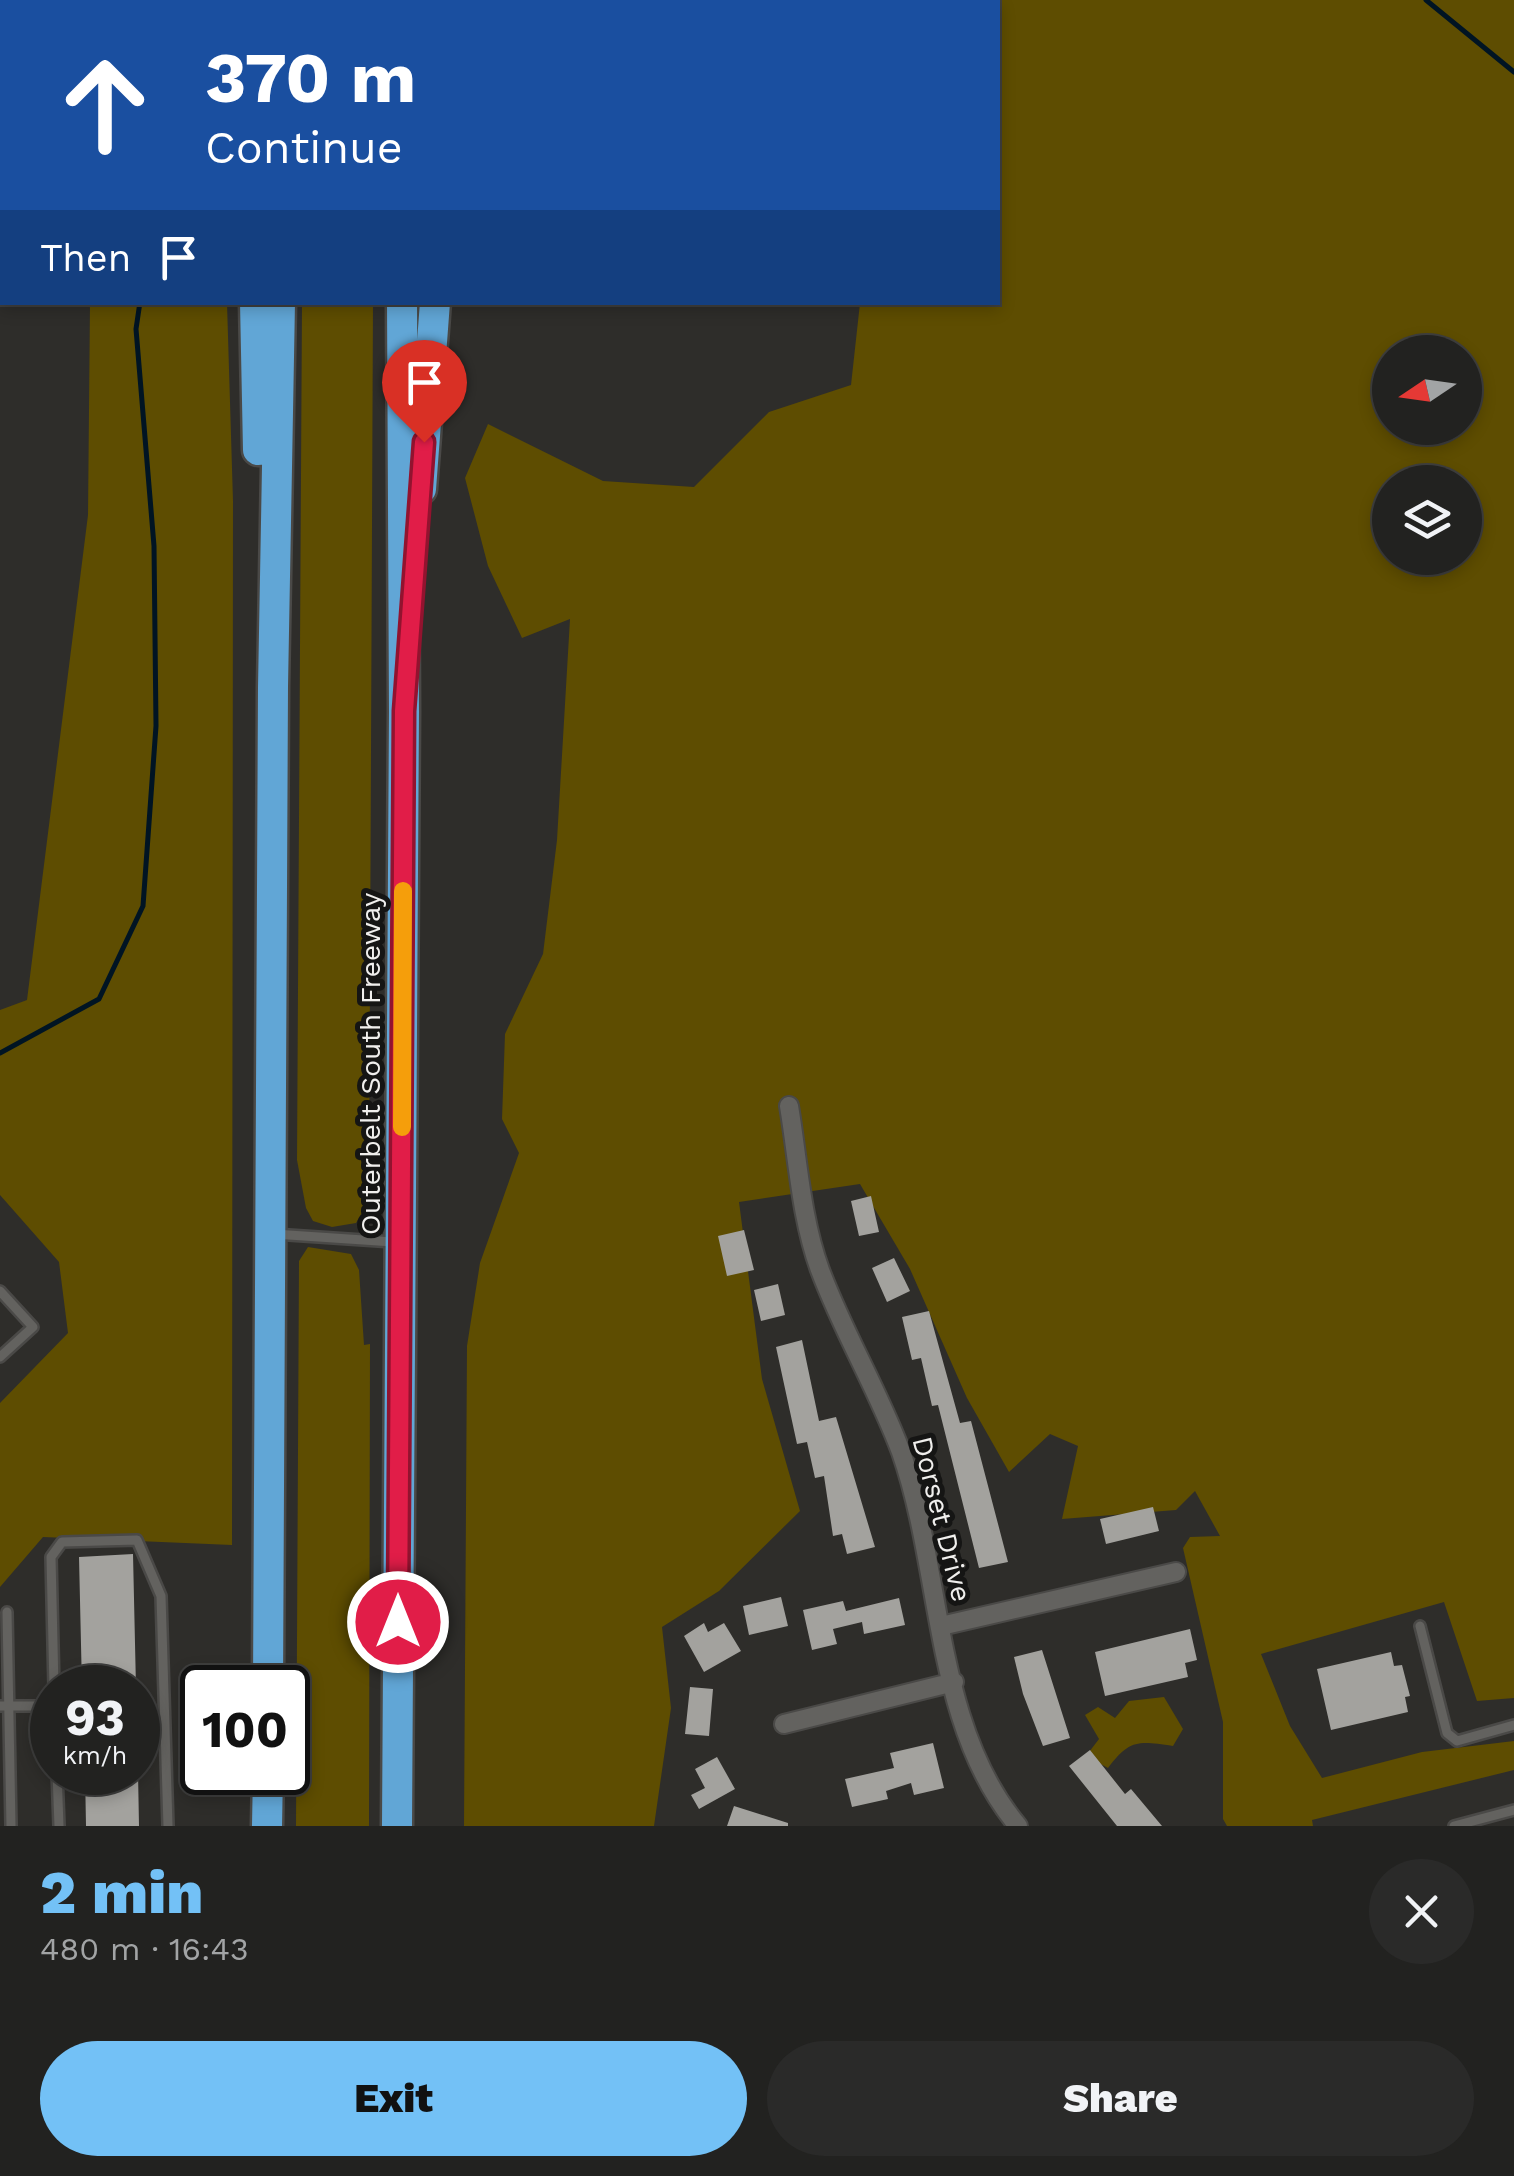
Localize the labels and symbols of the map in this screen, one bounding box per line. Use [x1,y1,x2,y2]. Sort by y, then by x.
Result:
north arrow [1372,335,1482,445]
pin [382,340,467,443]
street label: Outerbelt South Freeway [354,892,387,1235]
street label: Dorset Drive [906,1433,978,1605]
position arrow [346,1570,450,1674]
speed limit sign: 100 [180,1665,310,1795]

